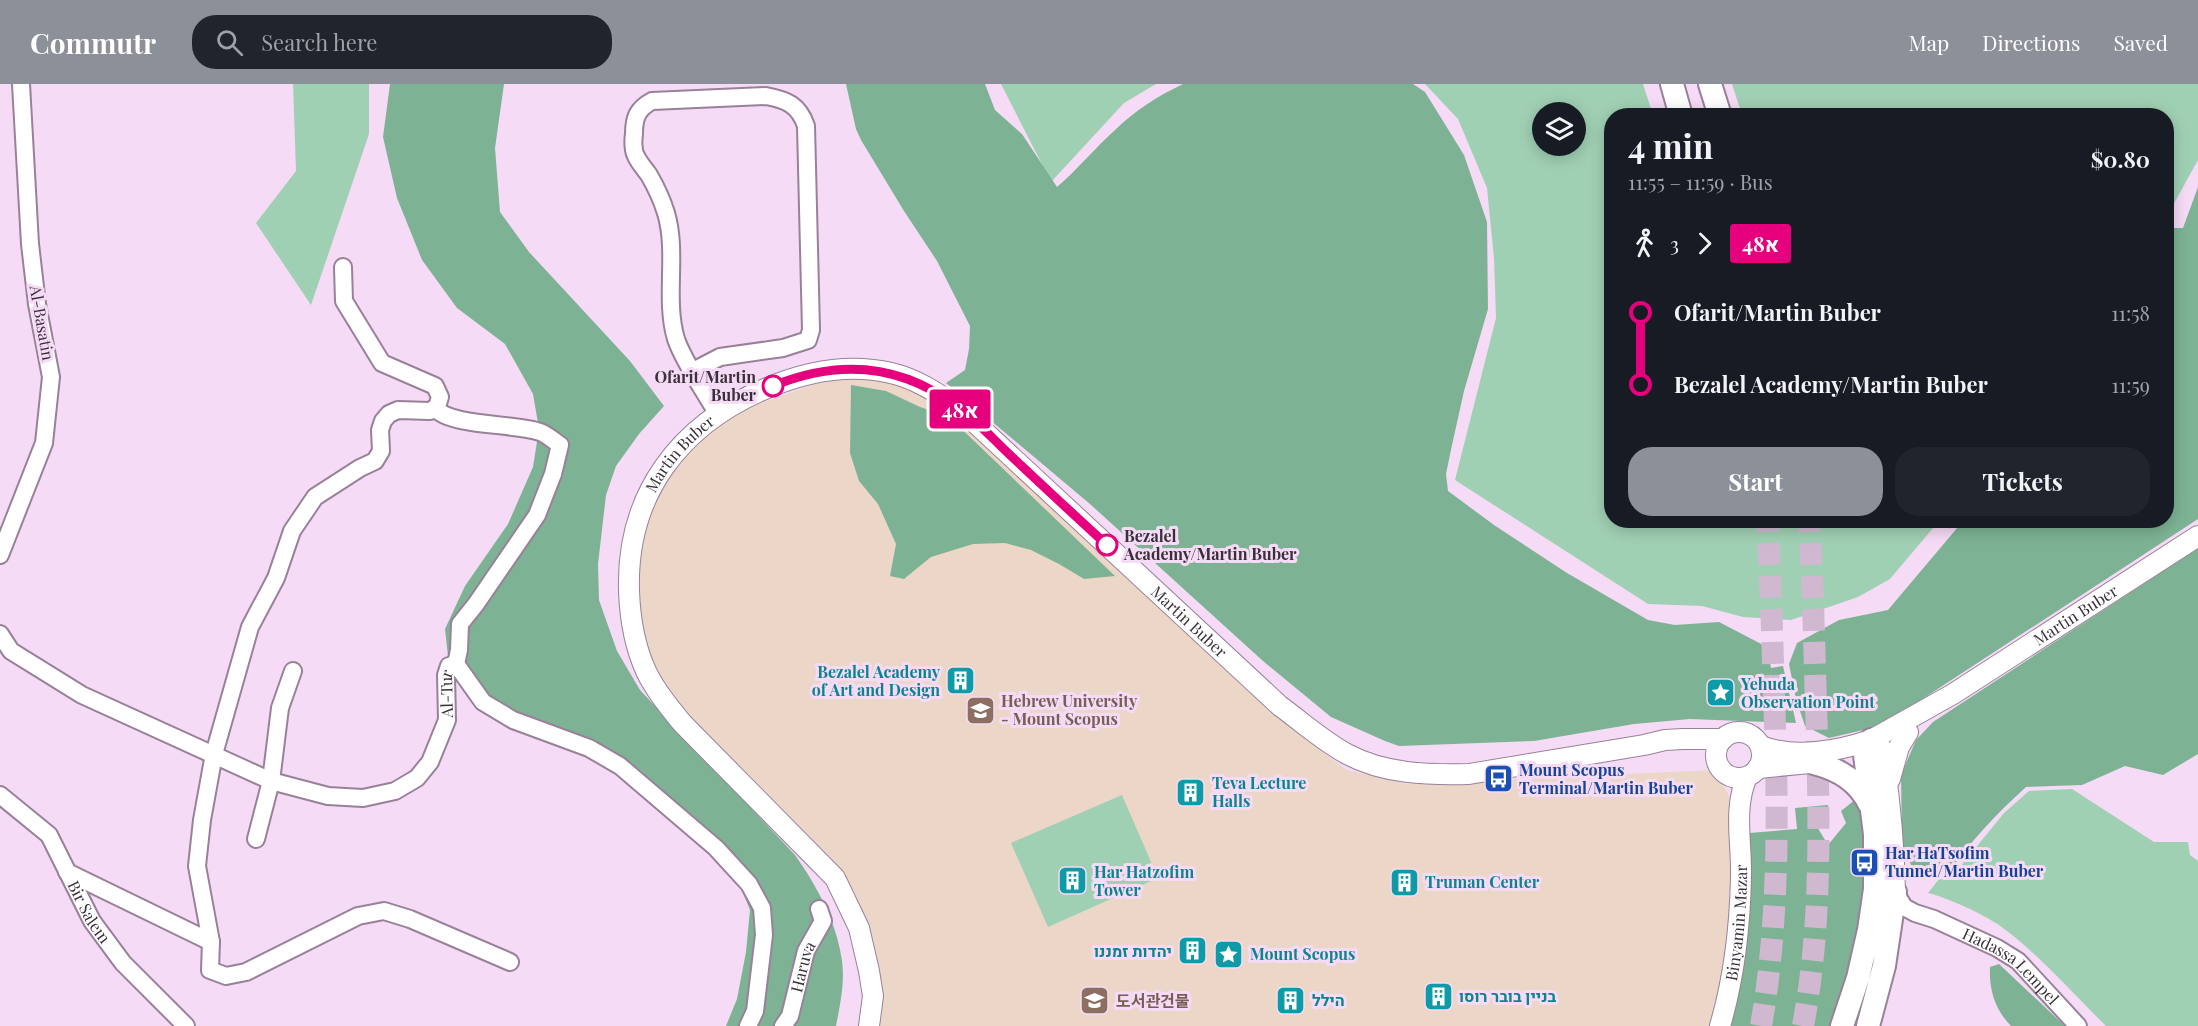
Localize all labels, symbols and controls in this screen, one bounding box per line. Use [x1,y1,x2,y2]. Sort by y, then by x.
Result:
search box [192,15,612,69]
text: Commutr [30,24,156,61]
icon: search [213,26,246,59]
text: Search here [261,27,377,57]
text: Map [1908,28,1949,56]
text: Directions [1982,28,2080,56]
text: Saved [2113,28,2168,56]
map controls [1532,102,1586,156]
button: layers [1532,102,1586,156]
text: 4 min [1628,123,1713,167]
text: $0.80 [2091,144,2150,174]
text: 11:55 – 11:59 · Bus [1628,168,1773,195]
icon: walk [1628,227,1661,260]
icon: forward [1688,227,1721,260]
text: 48א [1742,229,1779,257]
text: 3 [1670,230,1679,257]
street label: Al-Basatin [25,283,59,362]
text: Ofarit/Martin Buber [1674,297,1881,327]
text: 11:58 [2111,299,2150,326]
place label: Ofarit/Martin Buber [655,366,757,405]
text: Bezalel Academy/Martin Buber [1674,369,1988,399]
text: 11:59 [2111,371,2150,398]
marker: Ofarit/Martin Buber [762,375,784,397]
line badge: 48א [926,390,994,428]
text: 48א [942,395,978,423]
street label: Martin Buber [640,410,718,496]
button: Start [1628,447,1883,516]
button: Tickets [1895,447,2150,516]
place label: Bezalel Academy/Martin Buber [1123,525,1297,564]
marker: Bezalel Academy/Martin Buber [1096,534,1118,556]
street label: Martin Buber [2029,580,2121,650]
street label: Martin Buber [1147,581,1232,662]
place label: Bezalel Academy of Art and Design [812,661,941,700]
building icon: Bezalel Academy of Art and Design [945,665,977,697]
street label: Al-Tur [435,667,457,719]
place label: Yehuda Observation Point [1740,673,1875,712]
place icon: Yehuda Observation Point [1704,677,1736,709]
place label: Hebrew University - Mount Scopus [1001,690,1138,729]
school or university icon: Hebrew University - Mount Scopus [964,694,996,726]
place label: Mount Scopus Terminal/Martin Buber [1519,759,1693,798]
bus stop icon: Mount Scopus Terminal/Martin Buber [1482,763,1514,795]
place label: Teva Lecture Halls [1212,772,1306,811]
building icon: Teva Lecture Halls [1175,776,1207,808]
place label: Har HaTsofim Tunnel/Martin Buber [1885,842,2044,881]
bus stop icon: Har HaTsofim Tunnel/Martin Buber [1848,846,1880,878]
place label: Har Hatzofim Tower [1094,861,1195,900]
street label: Binyamin Mazar [1720,864,1751,983]
building icon: Har Hatzofim Tower [1057,865,1089,897]
building icon: Truman Center [1388,866,1420,898]
place label: Truman Center [1425,871,1540,892]
street label: Bir Salem [63,877,116,947]
street label: Hadassa Lempel [1959,923,2064,1009]
building icon: יהדות זמננו [1177,935,1209,967]
street label: Haruva [785,937,820,994]
place icon: Mount Scopus [1213,938,1245,970]
place label: יהדות זמננו [1094,940,1172,961]
place label: Mount Scopus [1250,943,1355,964]
building icon: בניין בובר רוסו [1422,980,1454,1012]
building icon: הילל [1275,984,1307,1016]
school or university icon: 도서관건물 [1079,985,1111,1017]
place label: בניין בובר רוסו [1459,985,1557,1006]
place label: הילל [1312,989,1345,1010]
place label: 도서관건물 [1116,990,1190,1011]

